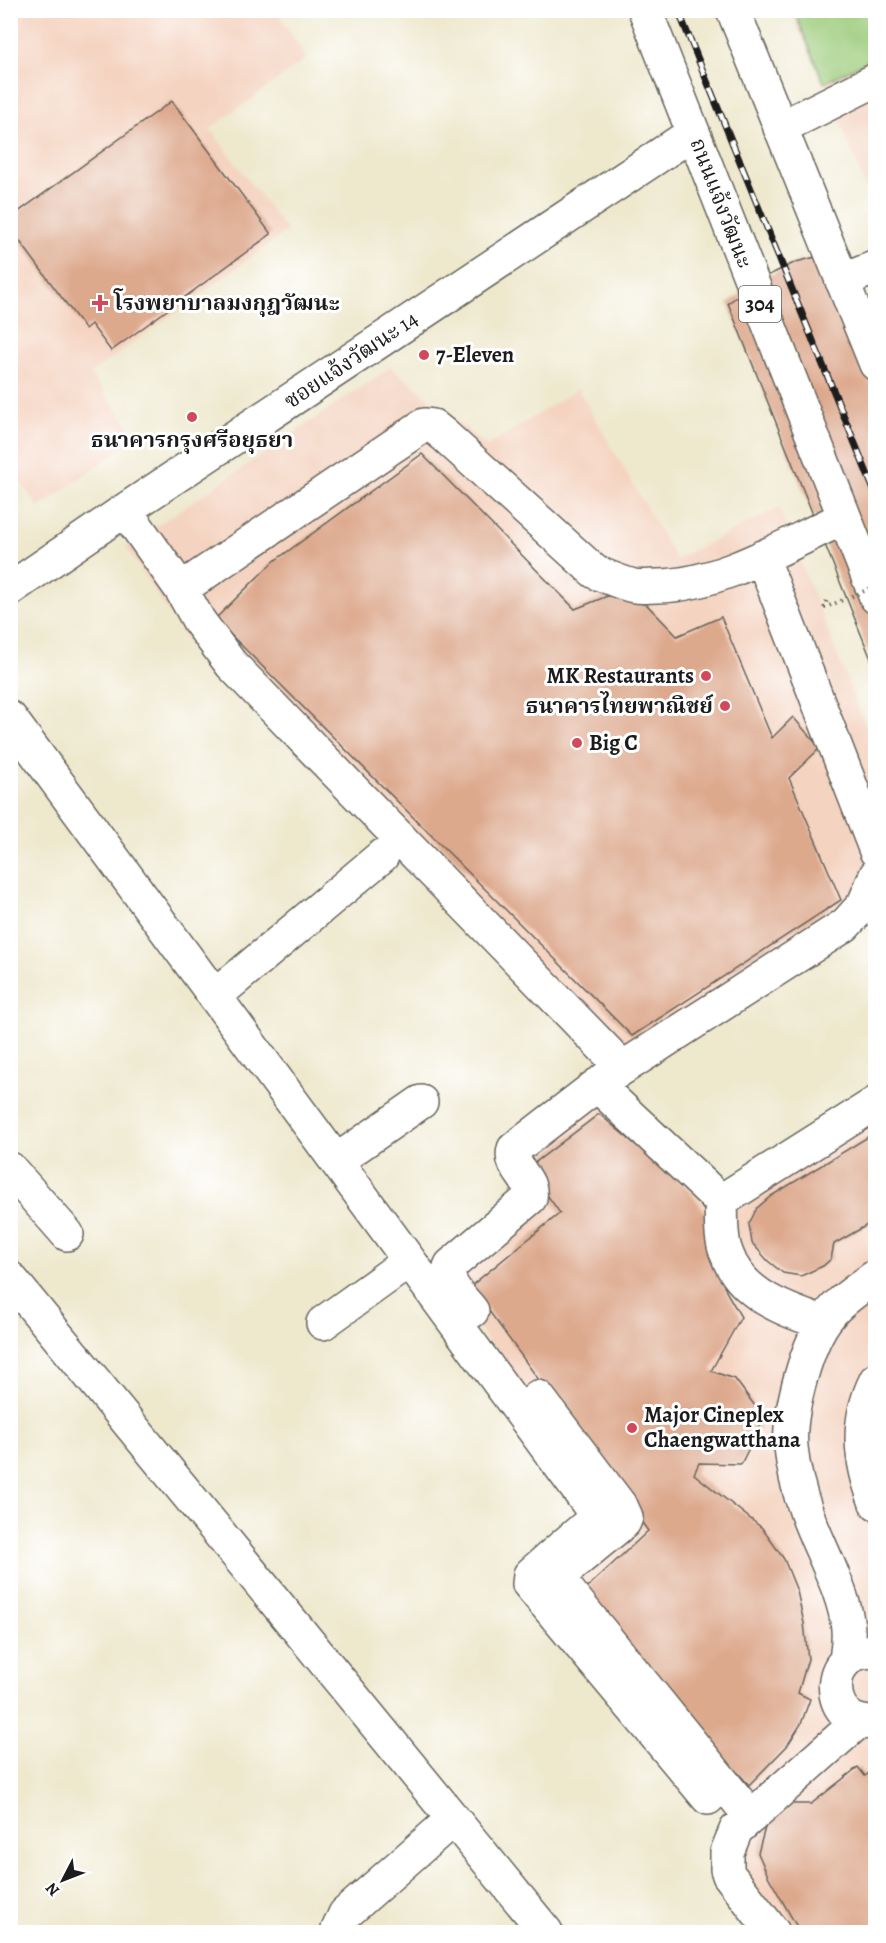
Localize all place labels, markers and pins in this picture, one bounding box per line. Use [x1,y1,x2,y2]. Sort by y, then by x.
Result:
place label: โรงพยาบาลมงกุฎวัฒนะ [113,288,340,318]
marker: โรงพยาบาลมงกุฎวัฒนะ [91,294,109,312]
place label: 7-Eleven [436,340,514,370]
marker: 7-Eleven [417,348,431,362]
marker: ธนาคารกรุงศรีอยุธยา [185,410,199,424]
place label: ธนาคารกรุงศรีอยุธยา [91,425,293,455]
place label: MK Restaurants [547,661,694,691]
marker: MK Restaurants [699,669,713,683]
place label: ธนาคารไทยพาณิชย์ [525,691,714,721]
marker: ธนาคารไทยพาณิชย์ [718,699,732,713]
place label: Big C [589,728,638,758]
marker: Big C [570,736,584,750]
place label: Major Cineplex Chaengwatthana [644,1400,801,1455]
marker: Major Cineplex Chaengwatthana [625,1421,639,1435]

